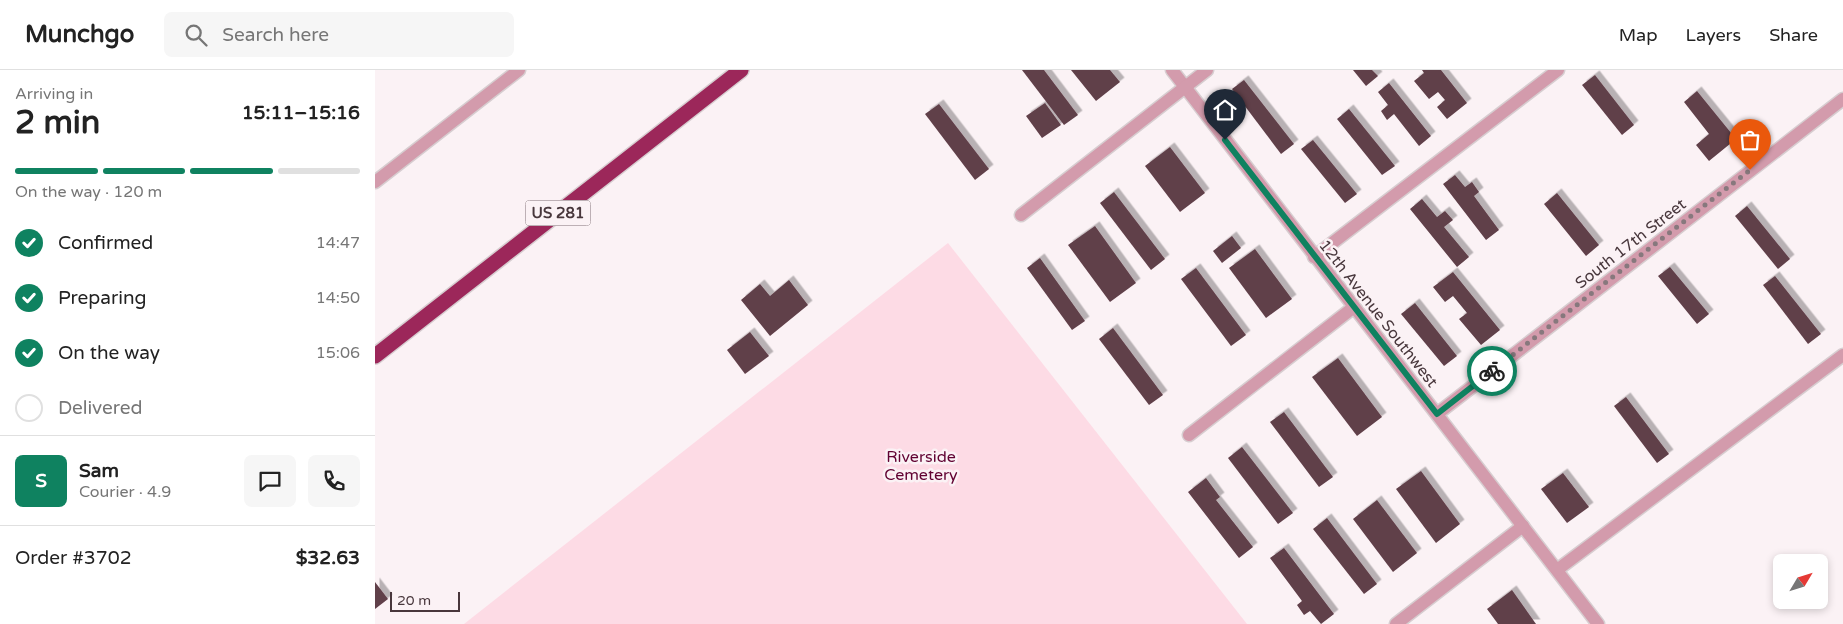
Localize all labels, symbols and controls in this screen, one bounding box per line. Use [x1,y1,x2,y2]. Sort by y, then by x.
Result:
search box [164,12,514,57]
text: Munchgo [25,20,134,49]
icon: search [182,21,210,49]
text: Search here [222,24,329,46]
text: Map [1619,24,1658,46]
text: Layers [1686,24,1741,46]
text: Share [1769,24,1818,46]
text: Arriving in [15,84,93,104]
pin [1204,89,1246,140]
icon: home [1211,96,1239,124]
text: 15:11–15:16 [242,102,360,124]
text: 2 min [15,104,100,142]
pin [1729,119,1771,170]
icon: bag [1736,126,1764,154]
text: On the way · 120 m [15,182,162,202]
street label: South 17th Street [1571,194,1690,293]
road number: US 281 [525,200,591,226]
icon: check [15,229,43,257]
text: Confirmed [58,232,153,254]
text: 14:47 [316,233,360,253]
street label: 12th Avenue Southwest [1314,236,1442,391]
icon: check [15,284,43,312]
text: Preparing [58,287,147,309]
text: 14:50 [316,288,360,308]
icon: check [15,339,43,367]
text: On the way [58,342,160,364]
text: 15:06 [316,343,360,363]
courier [1467,346,1517,396]
icon: bike [1478,357,1506,385]
text: Delivered [58,397,143,419]
park label: Riverside Cemetery [884,447,958,485]
button: chat [244,455,296,507]
button: phone [308,455,360,507]
text: Sam [79,460,119,482]
text: S [35,470,47,492]
text: Courier · 4.9 [79,482,171,502]
text: Order #3702 [15,547,132,569]
text: $32.63 [296,547,360,569]
north arrow [1773,554,1827,609]
map controls [1773,554,1828,609]
scale bar [390,589,460,612]
text: 20 m [397,592,431,609]

